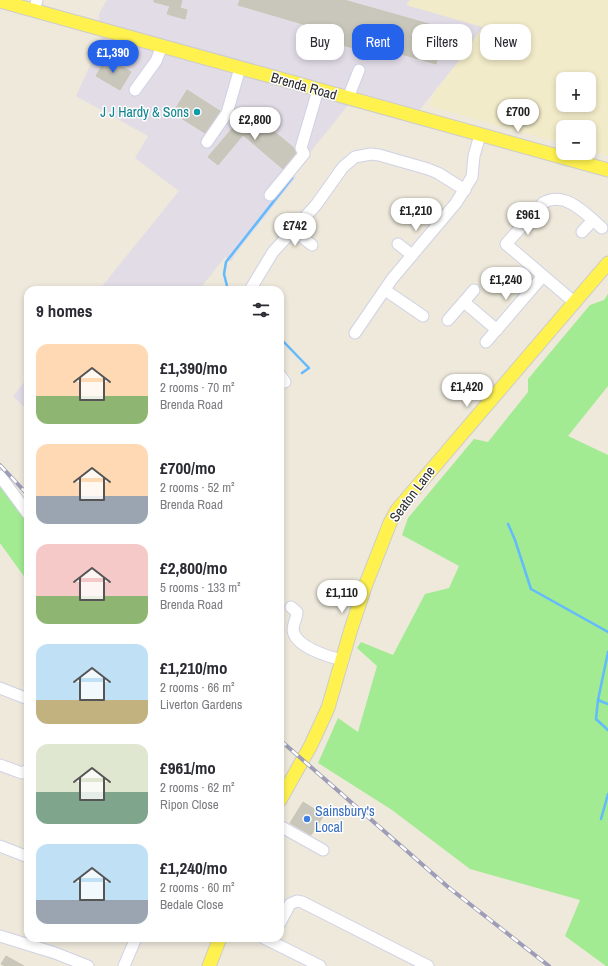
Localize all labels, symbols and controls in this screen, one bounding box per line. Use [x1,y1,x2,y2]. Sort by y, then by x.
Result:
chip: Buy [296,24,344,60]
chip: Rent [352,24,404,60]
chip: Filters [412,24,472,60]
chip: New [480,24,531,60]
pin: £1,390 [80,40,146,74]
text: £1,390 [97,44,129,61]
street label: Brenda Road [269,68,339,104]
map controls [556,72,596,160]
button: + [556,72,596,112]
pin: £700 [494,99,542,133]
place label: J J Hardy & Sons [100,103,189,121]
text: £700 [506,103,530,120]
marker: J J Hardy & Sons [192,107,202,117]
pin: £2,800 [222,107,288,141]
text: £2,800 [239,111,271,128]
button: − [556,120,596,160]
pin: £1,210 [383,198,449,232]
text: £1,210 [400,202,432,219]
pin: £961 [504,202,552,236]
text: £961 [516,206,540,223]
pin: £742 [271,213,319,247]
text: £742 [283,217,307,234]
pin: £1,240 [473,267,539,301]
text: £1,240 [490,271,522,288]
text: 9 homes [36,299,93,322]
icon: filters [250,299,272,321]
text: £1,390/mo [160,356,227,379]
icon: home [68,360,116,408]
pin: £1,420 [434,374,500,408]
text: £1,420 [451,378,483,395]
text: 2 rooms · 70 m² [160,379,235,396]
text: Brenda Road [160,396,223,413]
text: £700/mo [160,456,216,479]
icon: home [68,460,116,508]
street label: Seaton Lane [385,463,439,525]
text: 2 rooms · 52 m² [160,479,235,496]
text: Brenda Road [160,496,223,513]
text: £2,800/mo [160,556,227,579]
icon: home [68,560,116,608]
text: 5 rooms · 133 m² [160,579,241,596]
pin: £1,110 [309,580,375,614]
text: £1,110 [326,584,358,601]
text: Brenda Road [160,596,223,613]
text: £1,210/mo [160,656,227,679]
icon: home [68,660,116,708]
text: 2 rooms · 66 m² [160,679,235,696]
text: Liverton Gardens [160,696,242,713]
text: £961/mo [160,756,216,779]
icon: home [68,760,116,808]
text: 2 rooms · 62 m² [160,779,235,796]
text: Ripon Close [160,796,219,813]
place label: Sainsbury's Local [315,802,375,836]
marker: Sainsbury's Local [302,814,312,824]
text: £1,240/mo [160,856,227,879]
icon: home [68,860,116,908]
text: 2 rooms · 60 m² [160,879,235,896]
text: Bedale Close [160,896,223,913]

